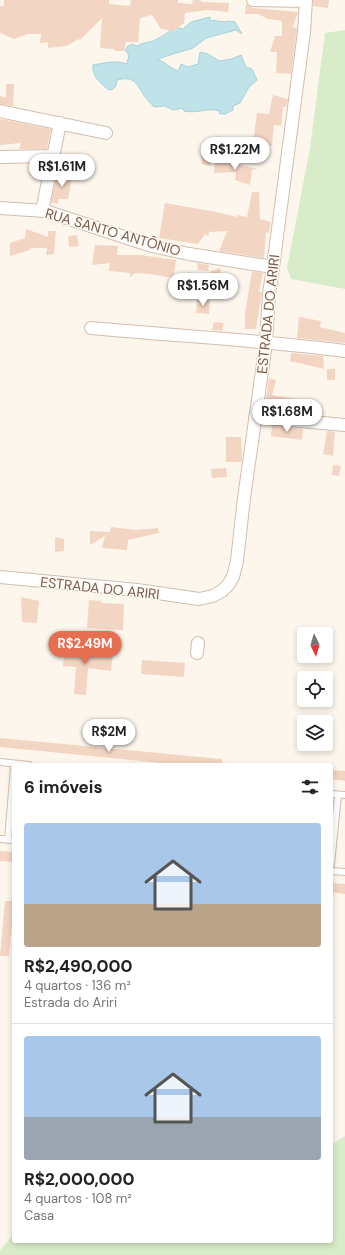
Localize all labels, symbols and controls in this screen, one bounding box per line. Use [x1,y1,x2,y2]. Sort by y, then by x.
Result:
pin: R$1.22M [198,137,272,171]
text: R$1.22M [210,141,260,158]
pin: R$1.61M [25,154,99,188]
text: R$1.61M [38,158,86,175]
street label: RUA SANTO ANTÔNIO [43,204,183,260]
street label: ESTRADA DO ARIRI [253,253,283,375]
pin: R$1.56M [166,273,240,307]
text: R$1.56M [177,277,229,294]
pin: R$1.68M [250,399,324,433]
text: R$1.68M [261,403,313,420]
street label: ESTRADA DO ARIRI [39,573,161,603]
north arrow [297,627,333,663]
map controls [297,627,333,751]
pin: R$2.49M [48,631,122,665]
text: R$2.49M [57,635,113,652]
button: locate [297,671,333,707]
button: layers [297,715,333,751]
pin: R$2M [85,719,133,753]
text: R$2M [91,723,127,740]
text: 6 imóveis [24,776,103,798]
icon: filters [299,776,321,798]
icon: home [137,849,209,921]
text: R$2,490,000 [24,955,132,977]
text: 4 quartos · 136 m² [24,977,131,994]
text: Estrada do Ariri [24,994,117,1011]
icon: home [137,1062,209,1134]
text: R$2,000,000 [24,1168,134,1190]
text: 4 quartos · 108 m² [24,1190,132,1207]
text: Casa [24,1207,54,1224]

